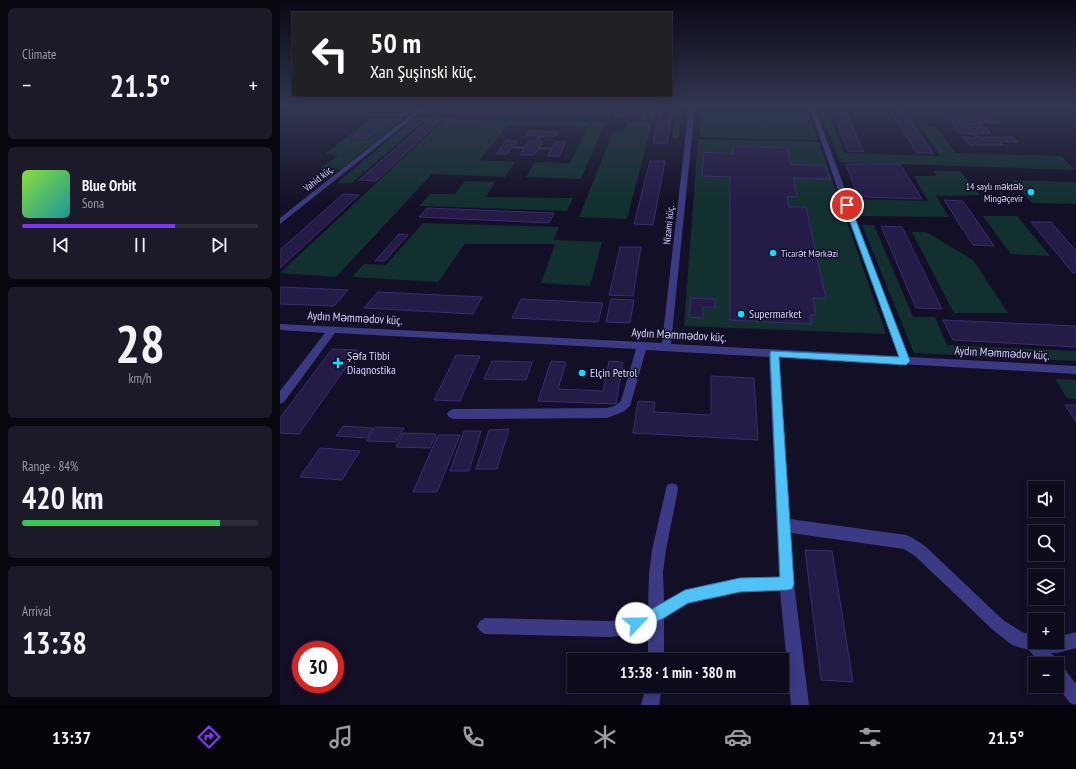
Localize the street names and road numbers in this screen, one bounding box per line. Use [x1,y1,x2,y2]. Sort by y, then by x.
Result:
street label: Vahid küç. [300,162,336,195]
street label: Nizami küç. [660,205,677,245]
street label: Aydın Məmmədov küç. [307,308,403,327]
street label: Aydın Məmmədov küç. [631,325,727,344]
street label: Aydın Məmmədov küç. [954,343,1050,362]

